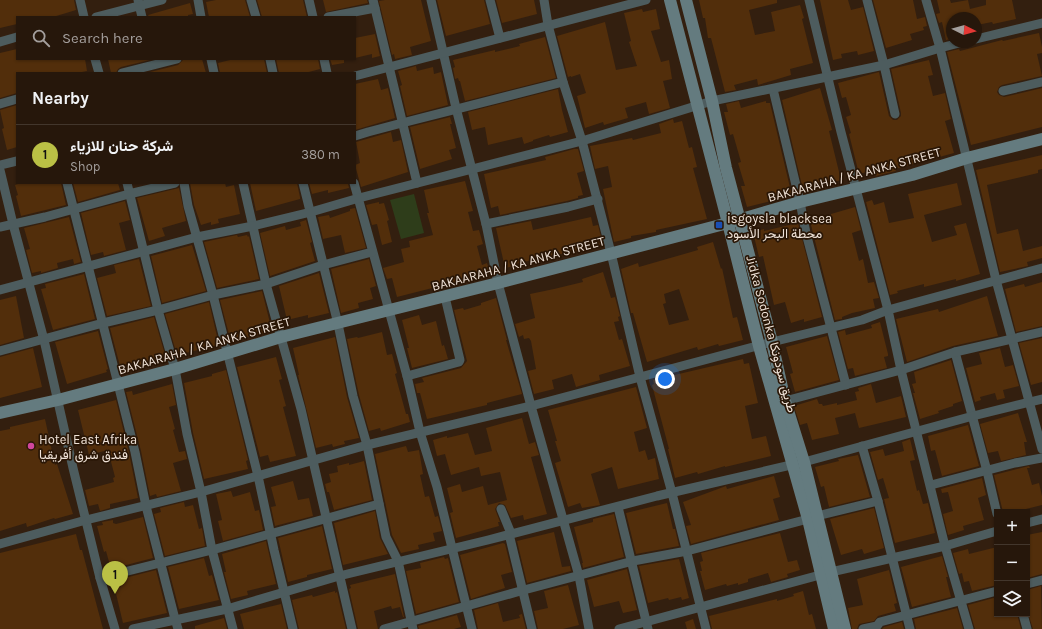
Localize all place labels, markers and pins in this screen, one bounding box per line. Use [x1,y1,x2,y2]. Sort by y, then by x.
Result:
place label: isgoysla blacksea محطة البحر الأسود [727,211,832,242]
marker: isgoysla blacksea محطة البحر الأسود [714,220,724,230]
place label: Hotel East Afrika فندق شرق أفريقيا [39,432,137,463]
marker: Hotel East Afrika فندق شرق أفريقيا [26,441,36,451]
pin: 1 [102,561,128,594]

